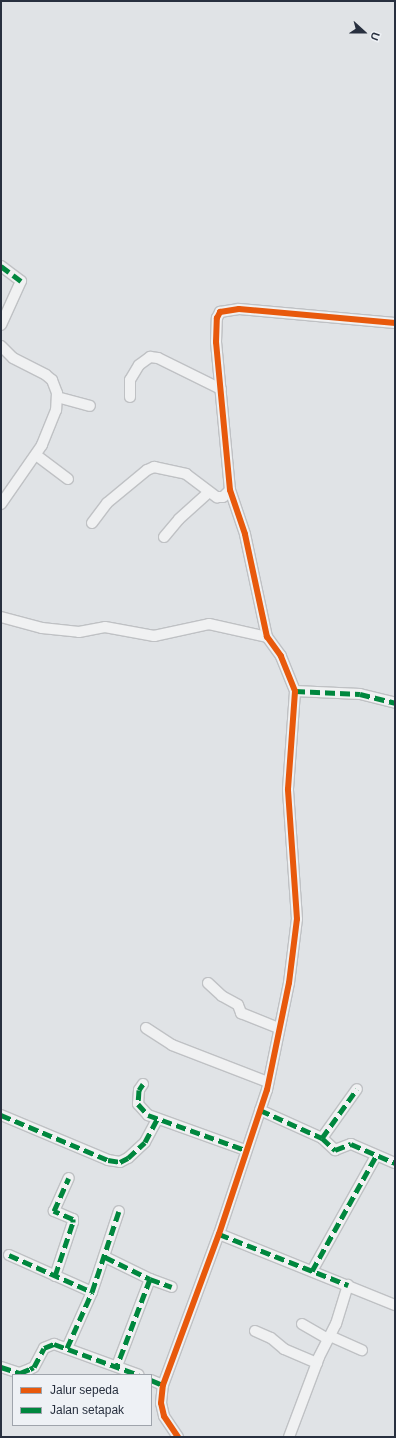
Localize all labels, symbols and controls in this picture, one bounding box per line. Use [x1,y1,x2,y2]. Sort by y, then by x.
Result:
north arrow [344,12,384,52]
text: U [368,30,382,42]
legend [12,1374,152,1426]
text: Jalur sepeda [50,1383,119,1397]
text: Jalan setapak [50,1403,124,1417]

